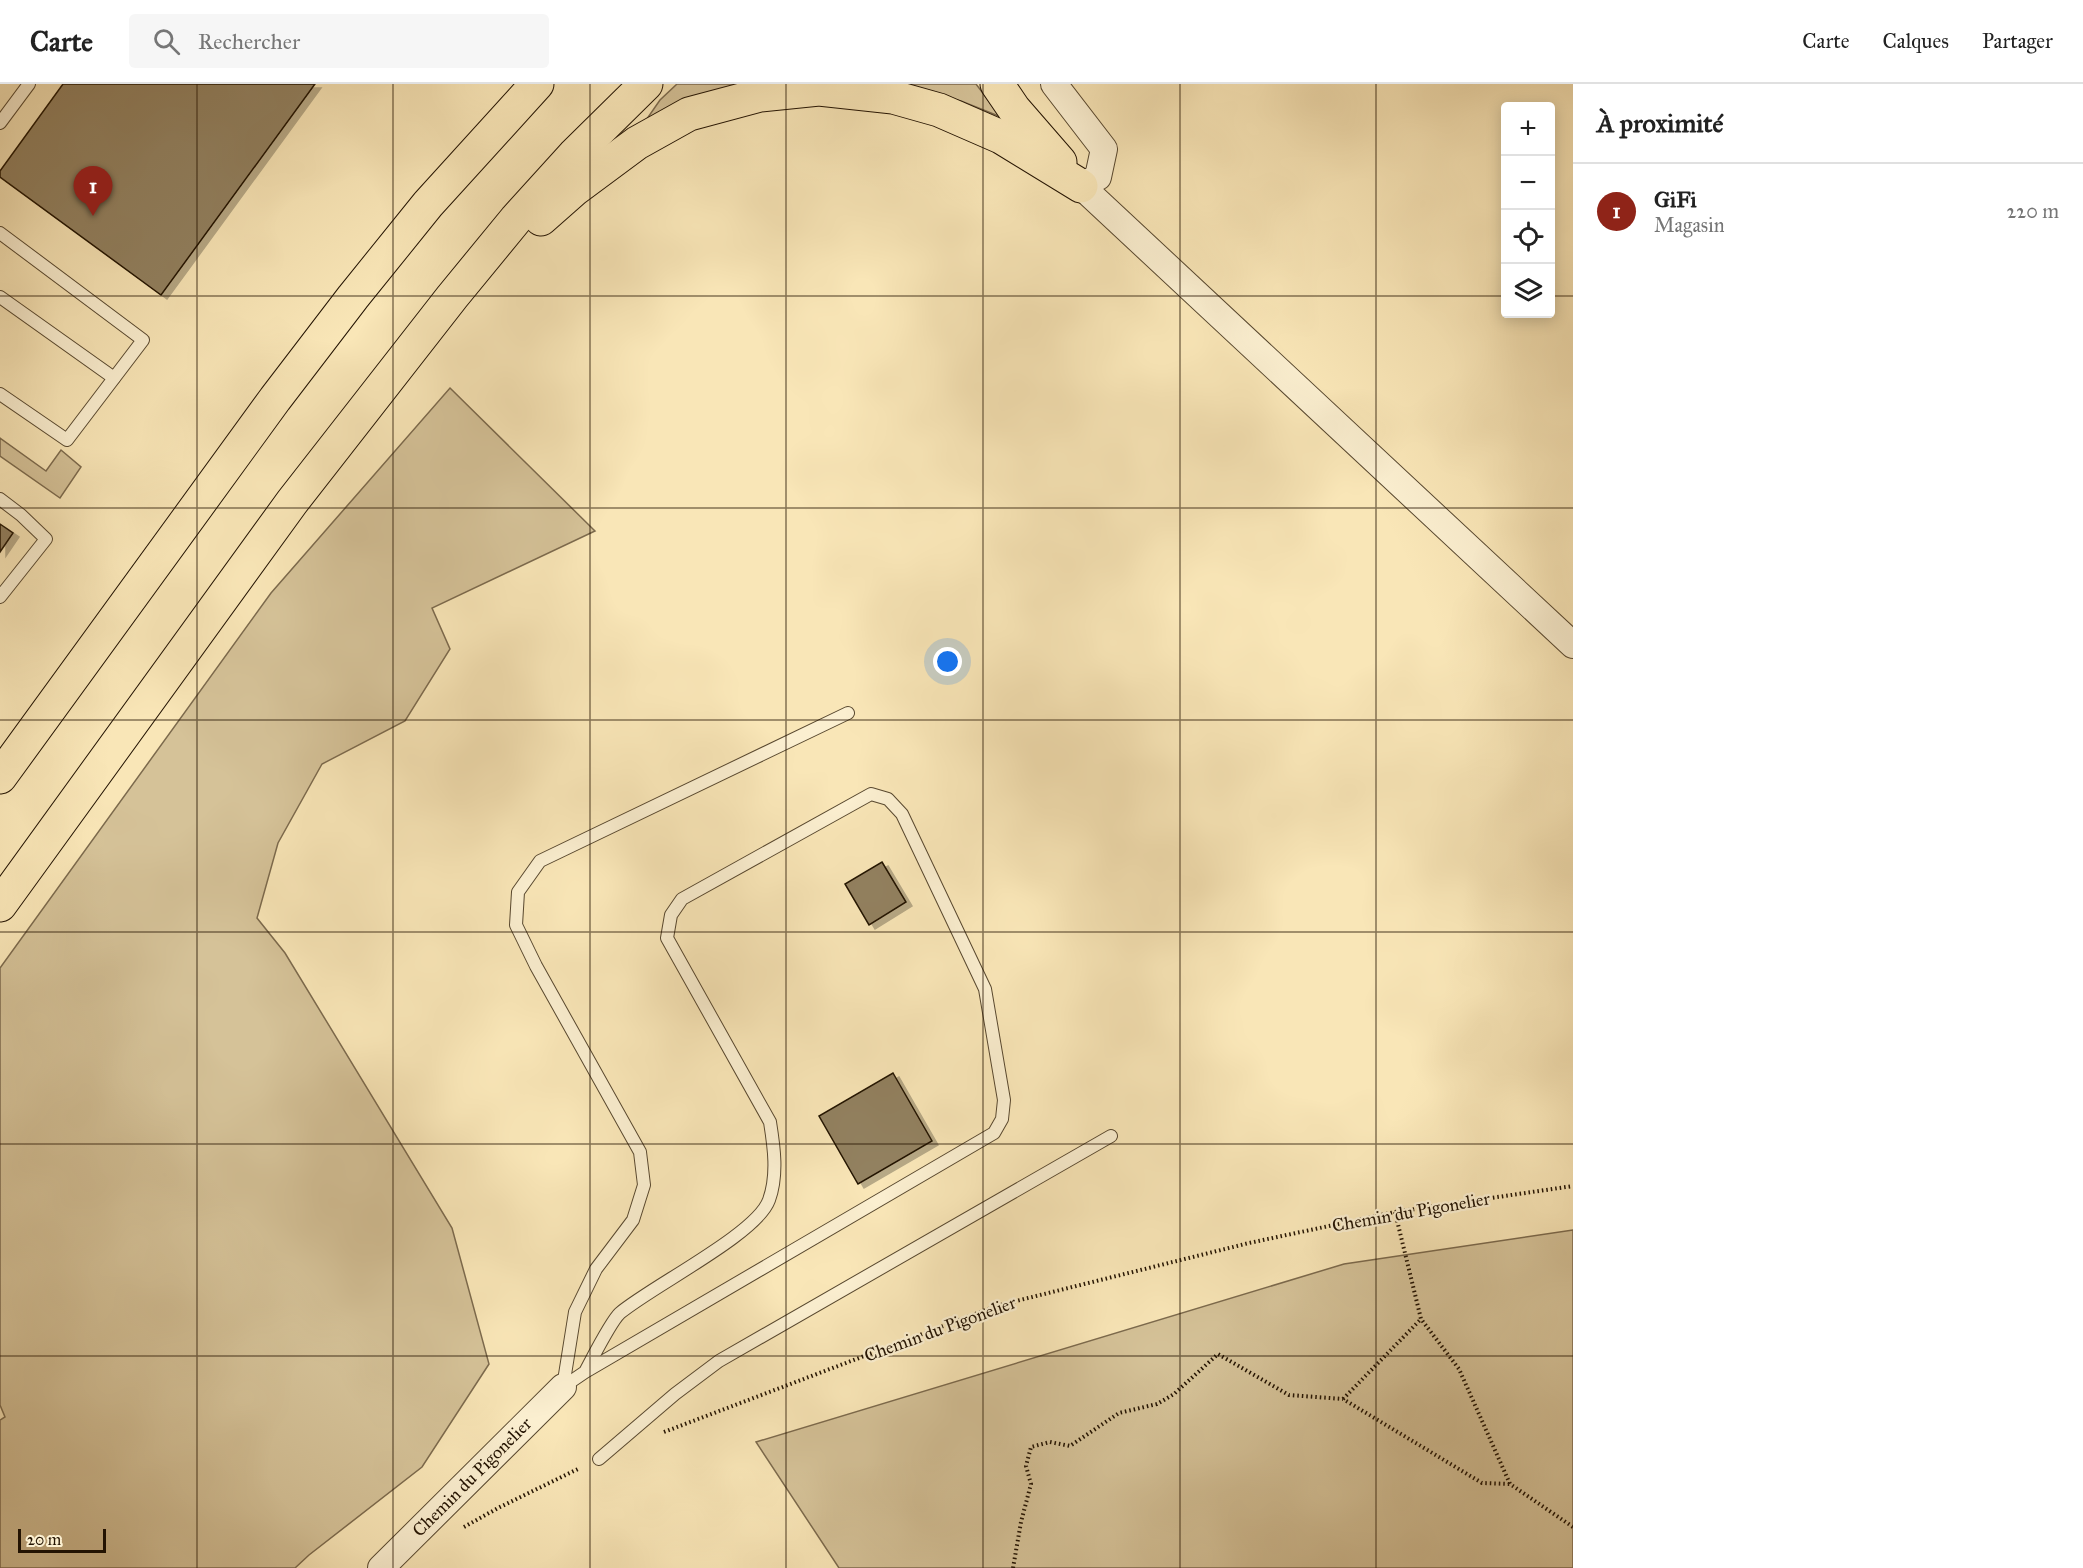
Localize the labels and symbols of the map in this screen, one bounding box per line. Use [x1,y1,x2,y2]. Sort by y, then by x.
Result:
pin: 1 [74,166,112,216]
your location [933,647,962,676]
street label: Chemin du Pigonelier [1330,1187,1492,1238]
street label: Chemin du Pigonelier [861,1291,1020,1368]
street label: Chemin du Pigonelier [408,1412,537,1542]
scale bar [18,1526,106,1554]

